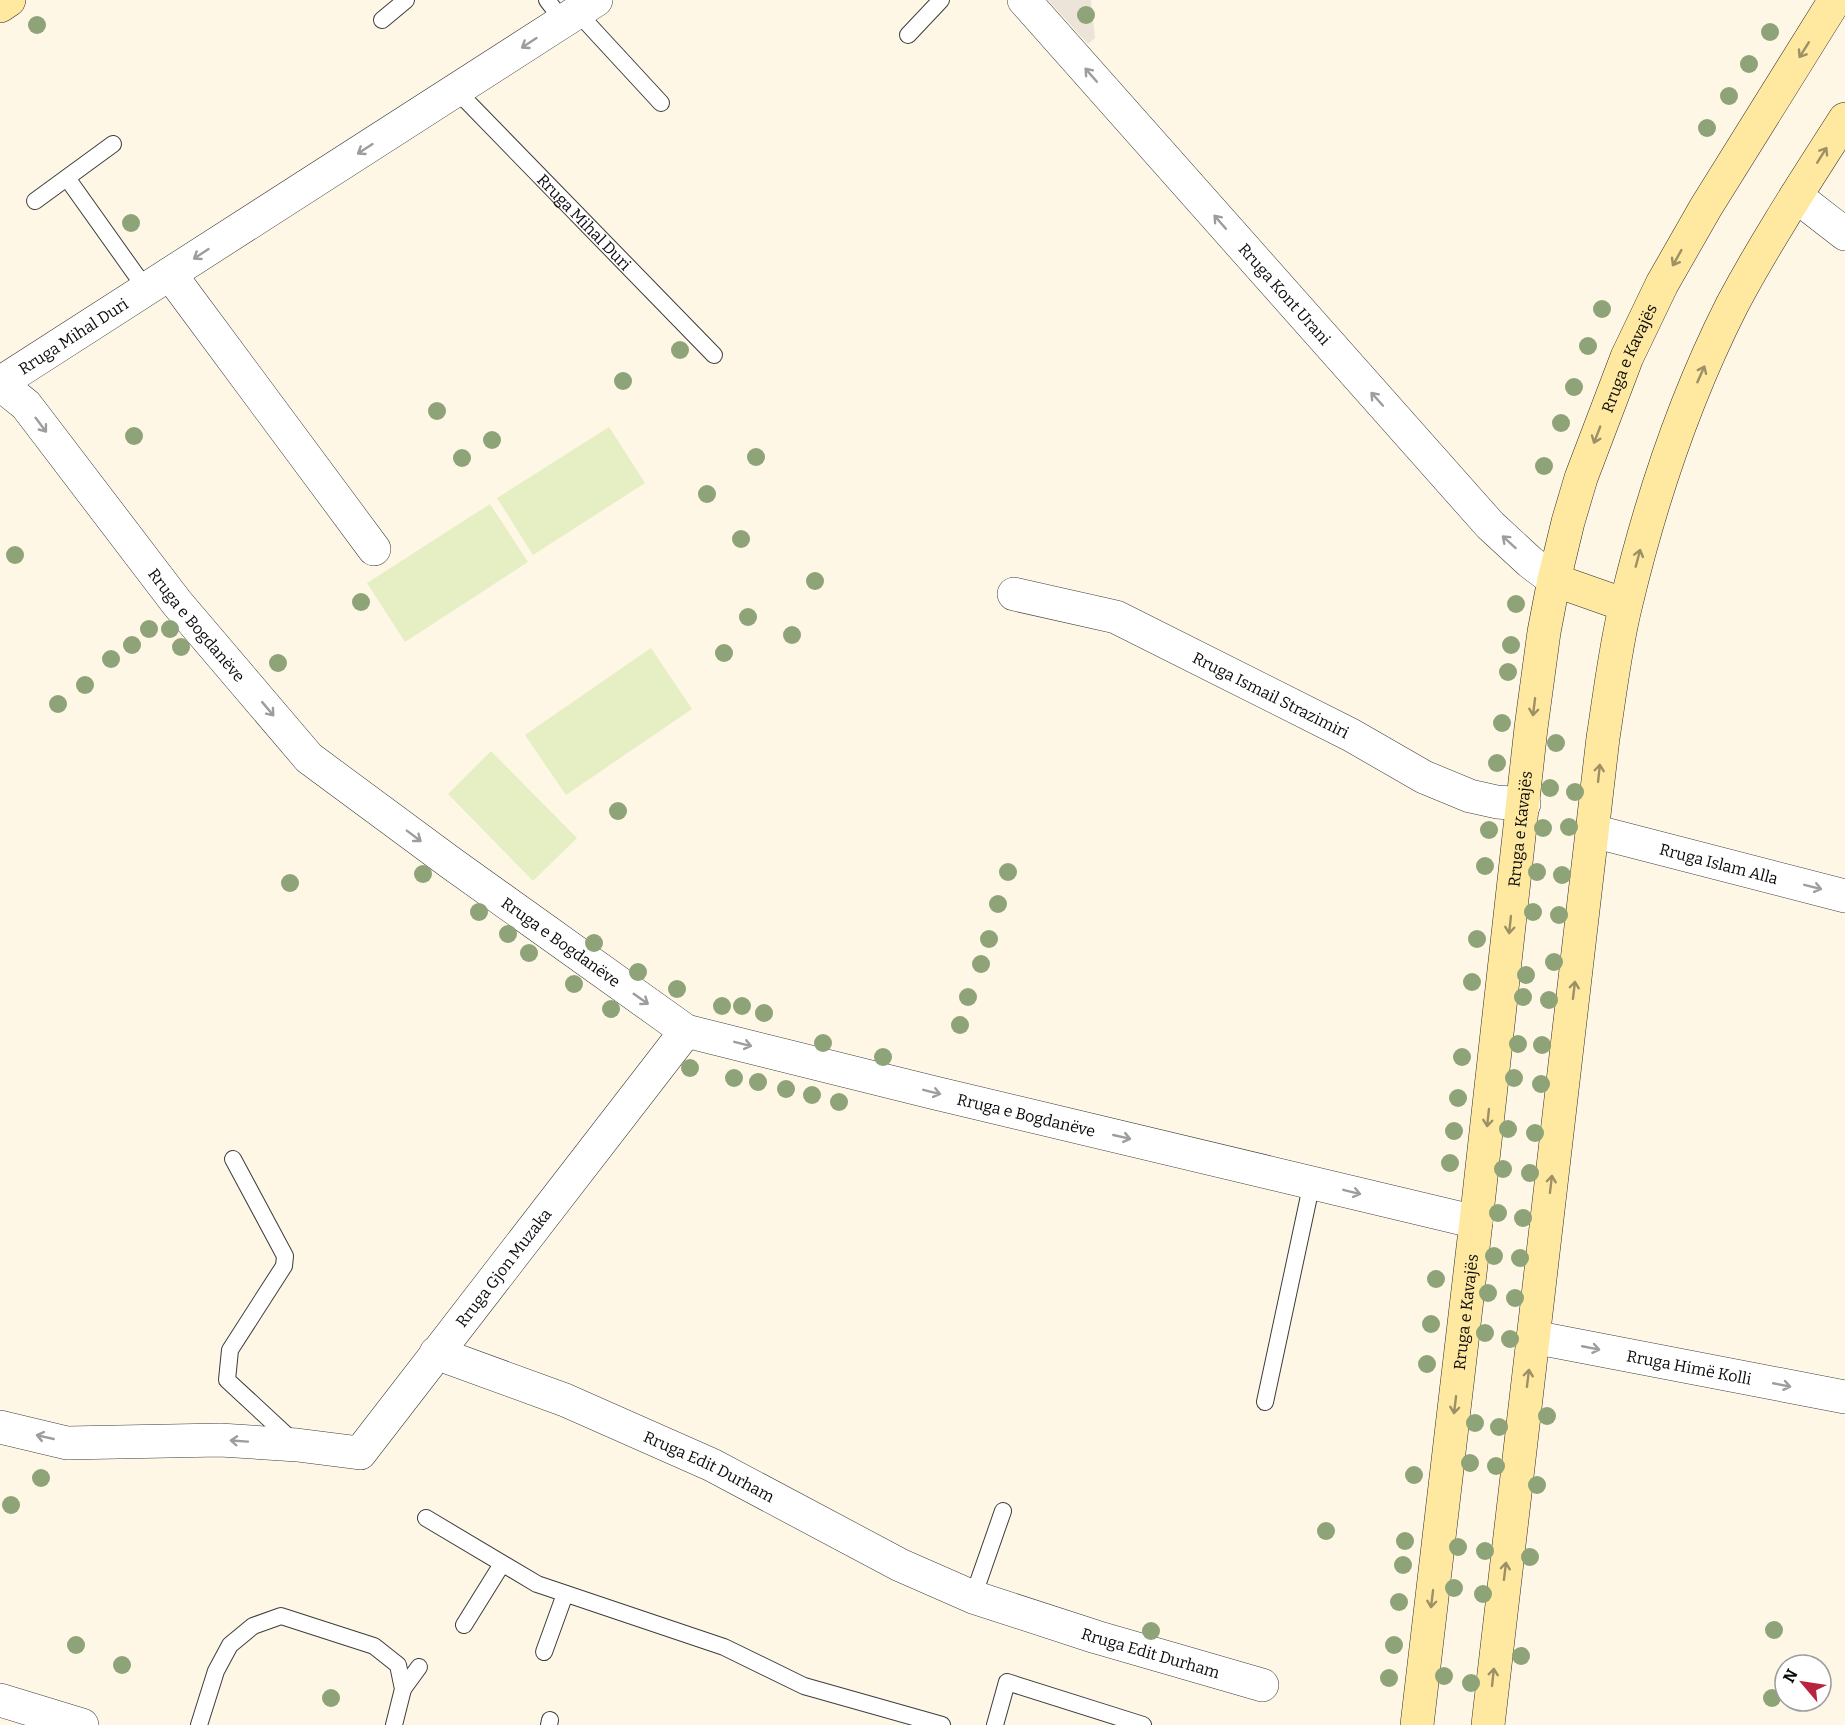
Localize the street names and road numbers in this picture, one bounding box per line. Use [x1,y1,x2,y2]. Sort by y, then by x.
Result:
street label: Rruga Mihal Duri [533,170,635,274]
street label: Rruga Kont Urani [1235,240,1335,349]
street label: Rruga Mihal Duri [15,294,132,379]
street label: Rruga e Kavajës [1598,301,1661,415]
street label: Rruga e Bogdanëve [144,565,249,686]
street label: Rruga Ismail Strazimiri [1190,648,1352,743]
street label: Rruga e Kavajës [1504,770,1536,888]
street label: Rruga Islam Alla [1658,840,1780,888]
street label: Rruga e Bogdanëve [498,893,624,991]
street label: Rruga e Bogdanëve [955,1090,1097,1141]
street label: Rruga Gjon Muzaka [452,1205,556,1331]
street label: Rruga e Kavajës [1450,1253,1482,1371]
street label: Rruga Himë Kolli [1625,1346,1753,1389]
street label: Rruga Edit Durham [641,1427,778,1506]
street label: Rruga Edit Durham [1079,1624,1222,1682]

